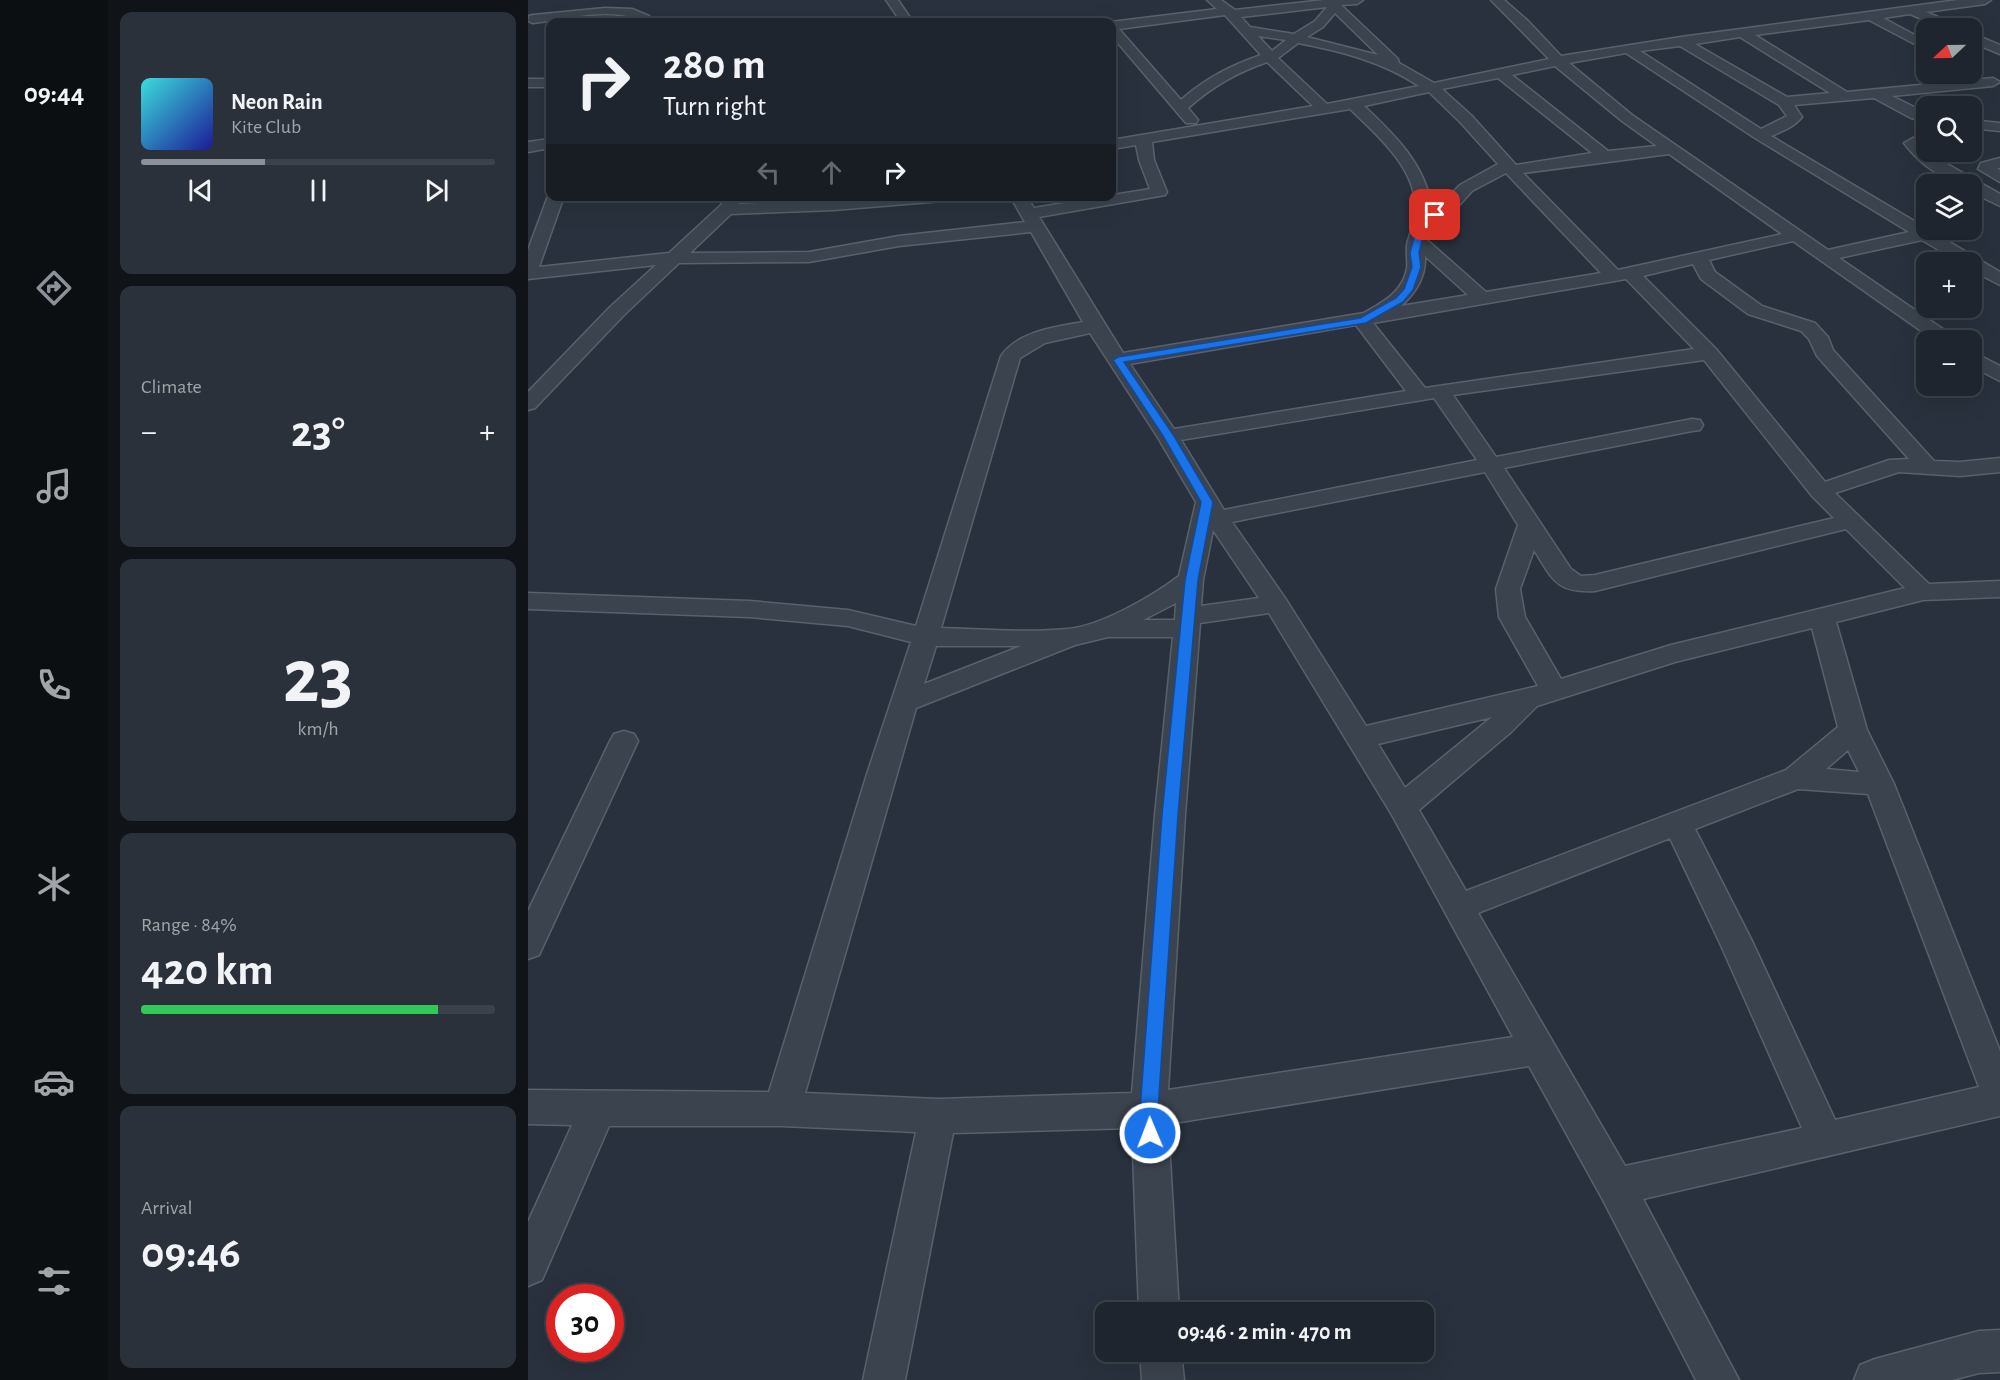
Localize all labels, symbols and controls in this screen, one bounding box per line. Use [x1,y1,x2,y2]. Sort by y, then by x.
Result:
north arrow [1916,18,1982,84]
map controls [1916,18,1982,396]
icon: right [564,42,642,120]
text: 280 m [663,44,766,86]
text: 09:44 [24,80,84,107]
text: Neon Rain [231,91,323,113]
text: Turn right [663,93,766,120]
button: search [1916,96,1982,162]
text: Kite Club [231,117,301,137]
icon: left [752,156,785,189]
icon: ahead [815,156,848,189]
icon: right [878,156,911,189]
icon: previous [184,174,217,207]
icon: pause [302,174,335,207]
icon: next [420,174,453,207]
button: layers [1916,174,1982,240]
pin [1409,189,1460,240]
icon: arrive [1418,198,1451,231]
button: + [1916,252,1982,318]
icon: directions [33,267,75,309]
button: − [1916,330,1982,396]
text: Climate [141,377,202,397]
text: 23° [291,410,345,455]
text: − [141,416,157,449]
text: + [479,416,495,449]
icon: music [33,465,75,507]
text: 23 [283,639,353,717]
icon: phone [33,664,75,706]
text: km/h [297,719,339,739]
icon: climate [33,863,75,905]
text: Range · 84% [141,915,237,935]
text: 420 km [141,948,274,993]
icon: car [33,1061,75,1103]
position arrow [1118,1101,1182,1165]
text: Arrival [141,1198,192,1218]
text: 09:46 [141,1231,241,1276]
icon: filters [33,1260,75,1302]
speed limit sign: 30 [546,1284,624,1362]
text: 09:46 · 2 min · 470 m [1177,1321,1352,1343]

